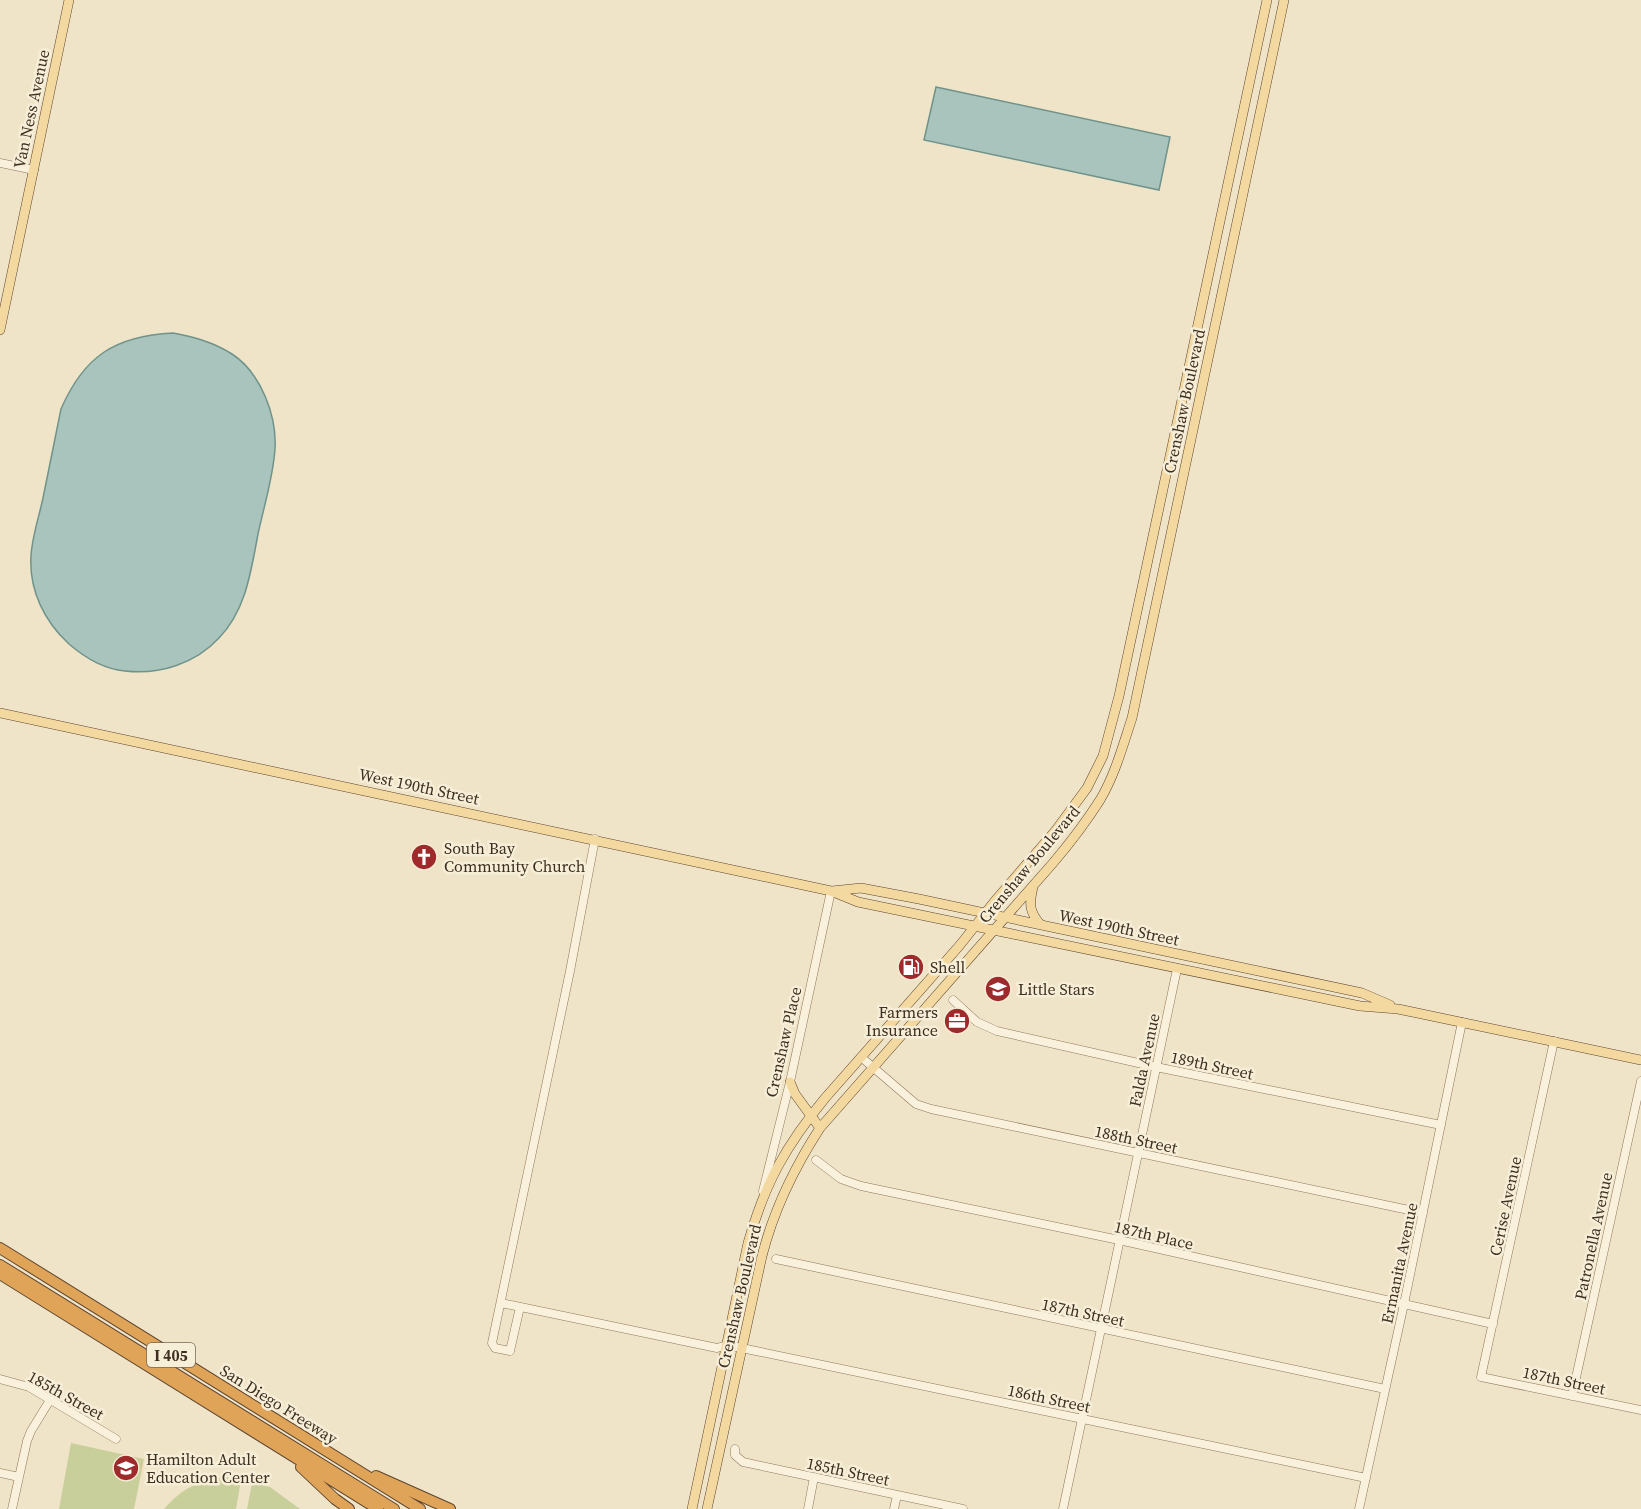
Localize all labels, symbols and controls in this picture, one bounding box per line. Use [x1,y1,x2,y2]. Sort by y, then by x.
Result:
street label: Van Ness Avenue [8,48,54,170]
street label: Crenshaw Boulevard [1158,327,1210,475]
street label: West 190th Street [357,763,482,810]
street label: Crenshaw Boulevard [973,801,1085,927]
place label: South Bay Community Church [444,837,586,877]
church icon: South Bay Community Church [409,842,439,872]
street label: West 190th Street [1057,904,1182,951]
fuel station icon: Shell [896,952,926,982]
place label: Shell [930,956,965,978]
school or university icon: Little Stars [983,974,1013,1004]
place label: Little Stars [1018,978,1094,1000]
street label: Crenshaw Place [760,985,806,1099]
place label: Farmers Insurance [866,1001,938,1041]
office icon: Farmers Insurance [942,1006,972,1036]
street label: Falda Avenue [1123,1011,1165,1109]
street label: 189th Street [1169,1046,1256,1085]
street label: 188th Street [1093,1120,1180,1159]
street label: Cerise Avenue [1484,1154,1526,1258]
street label: Patronella Avenue [1569,1170,1617,1302]
street label: Ermanita Avenue [1375,1201,1423,1325]
street label: 187th Place [1112,1215,1196,1255]
street label: Crenshaw Boulevard [712,1222,766,1370]
street label: 187th Street [1040,1293,1127,1332]
road number: I 405 [147,1343,195,1367]
street label: San Diego Freeway [216,1359,343,1449]
street label: 187th Street [1521,1361,1608,1400]
street label: 185th Street [24,1365,109,1425]
street label: 186th Street [1006,1379,1093,1418]
place label: Hamilton Adult Education Center [146,1448,270,1488]
street label: 185th Street [805,1452,892,1491]
school or university icon: Hamilton Adult Education Center [111,1453,141,1483]

